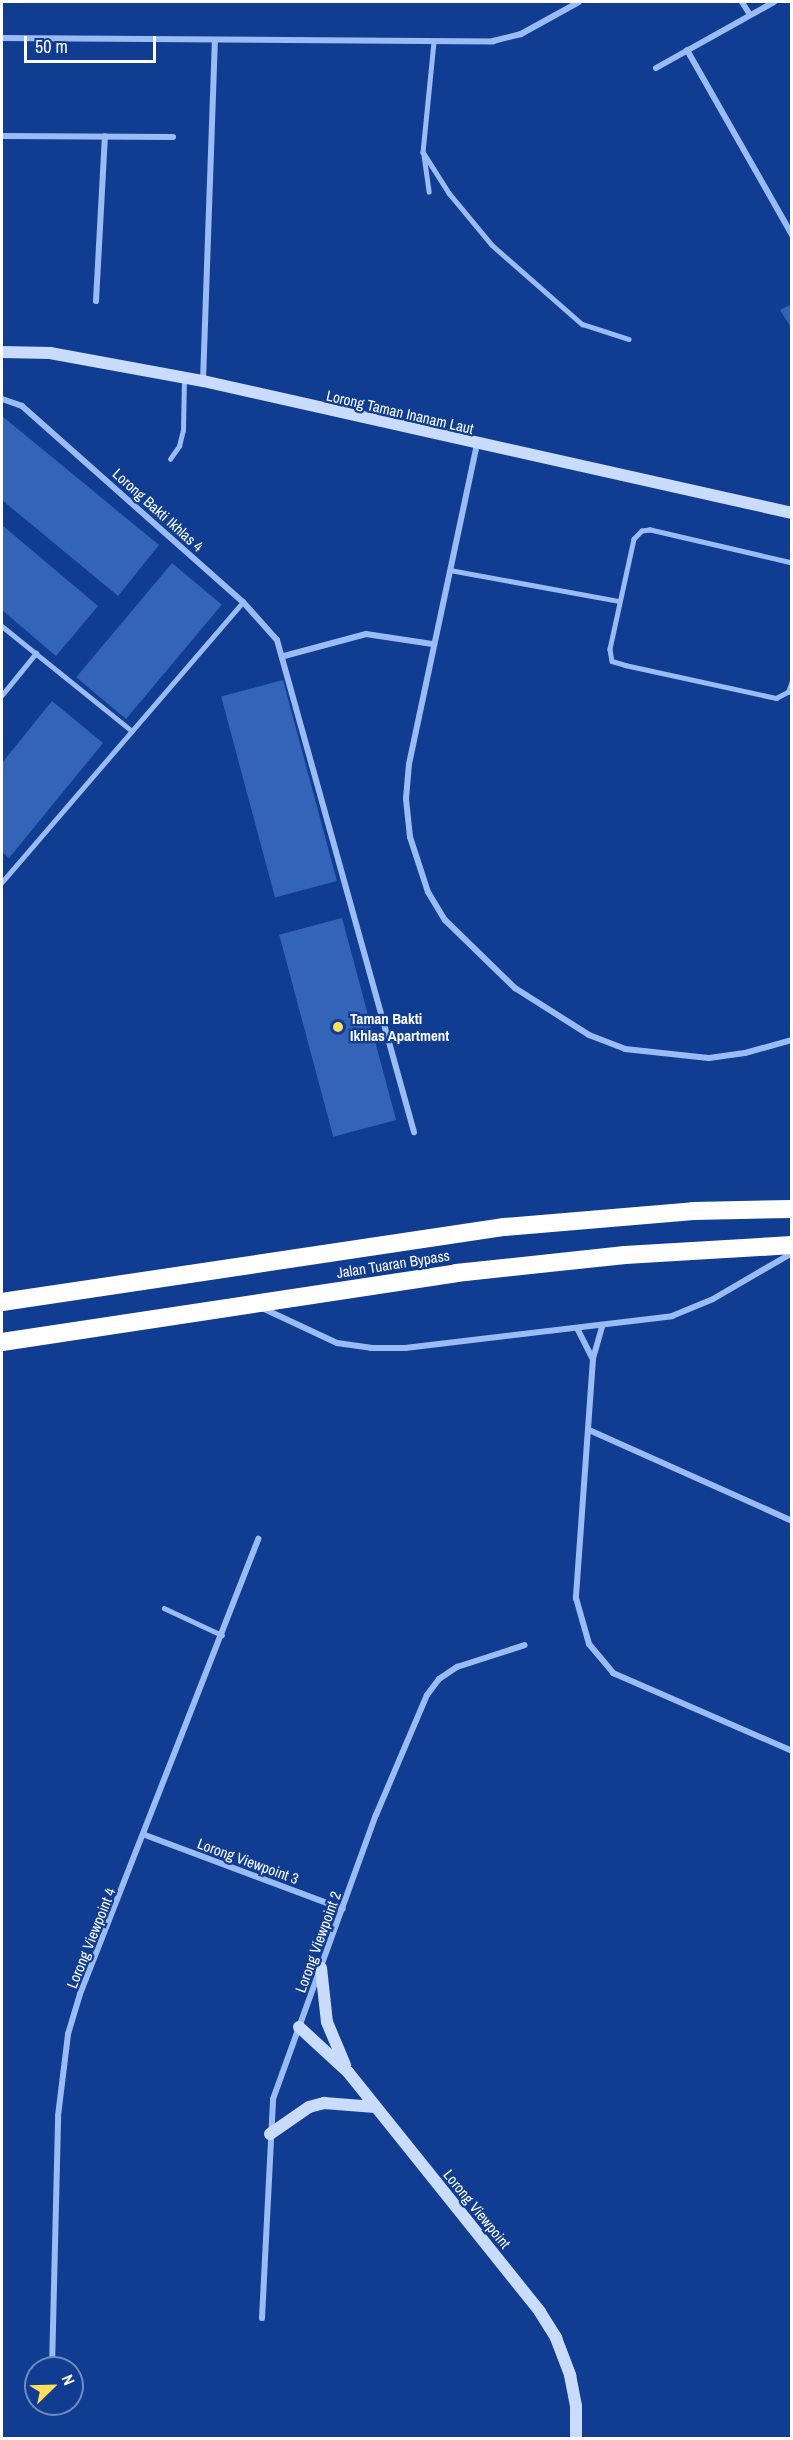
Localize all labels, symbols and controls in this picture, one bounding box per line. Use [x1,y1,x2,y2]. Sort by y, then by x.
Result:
scale bar [27,24,159,62]
text: 50 m [35,34,68,59]
street label: Lorong Taman Inanam Laut [325,386,475,438]
street label: Lorong Bakti Ikhlas 4 [109,465,207,555]
place label: Taman Bakti Ikhlas Apartment [350,1009,450,1044]
marker: Taman Bakti Ikhlas Apartment [331,1020,345,1034]
street label: Jalan Tuaran Bypass [335,1246,451,1282]
street label: Lorong Viewpoint 3 [195,1834,301,1888]
street label: Lorong Viewpoint 4 [63,1885,119,1991]
street label: Lorong Viewpoint 2 [291,1889,345,1995]
street label: Lorong Viewpoint [440,2166,514,2252]
north arrow [24,2356,84,2416]
text: N [57,2371,81,2388]

